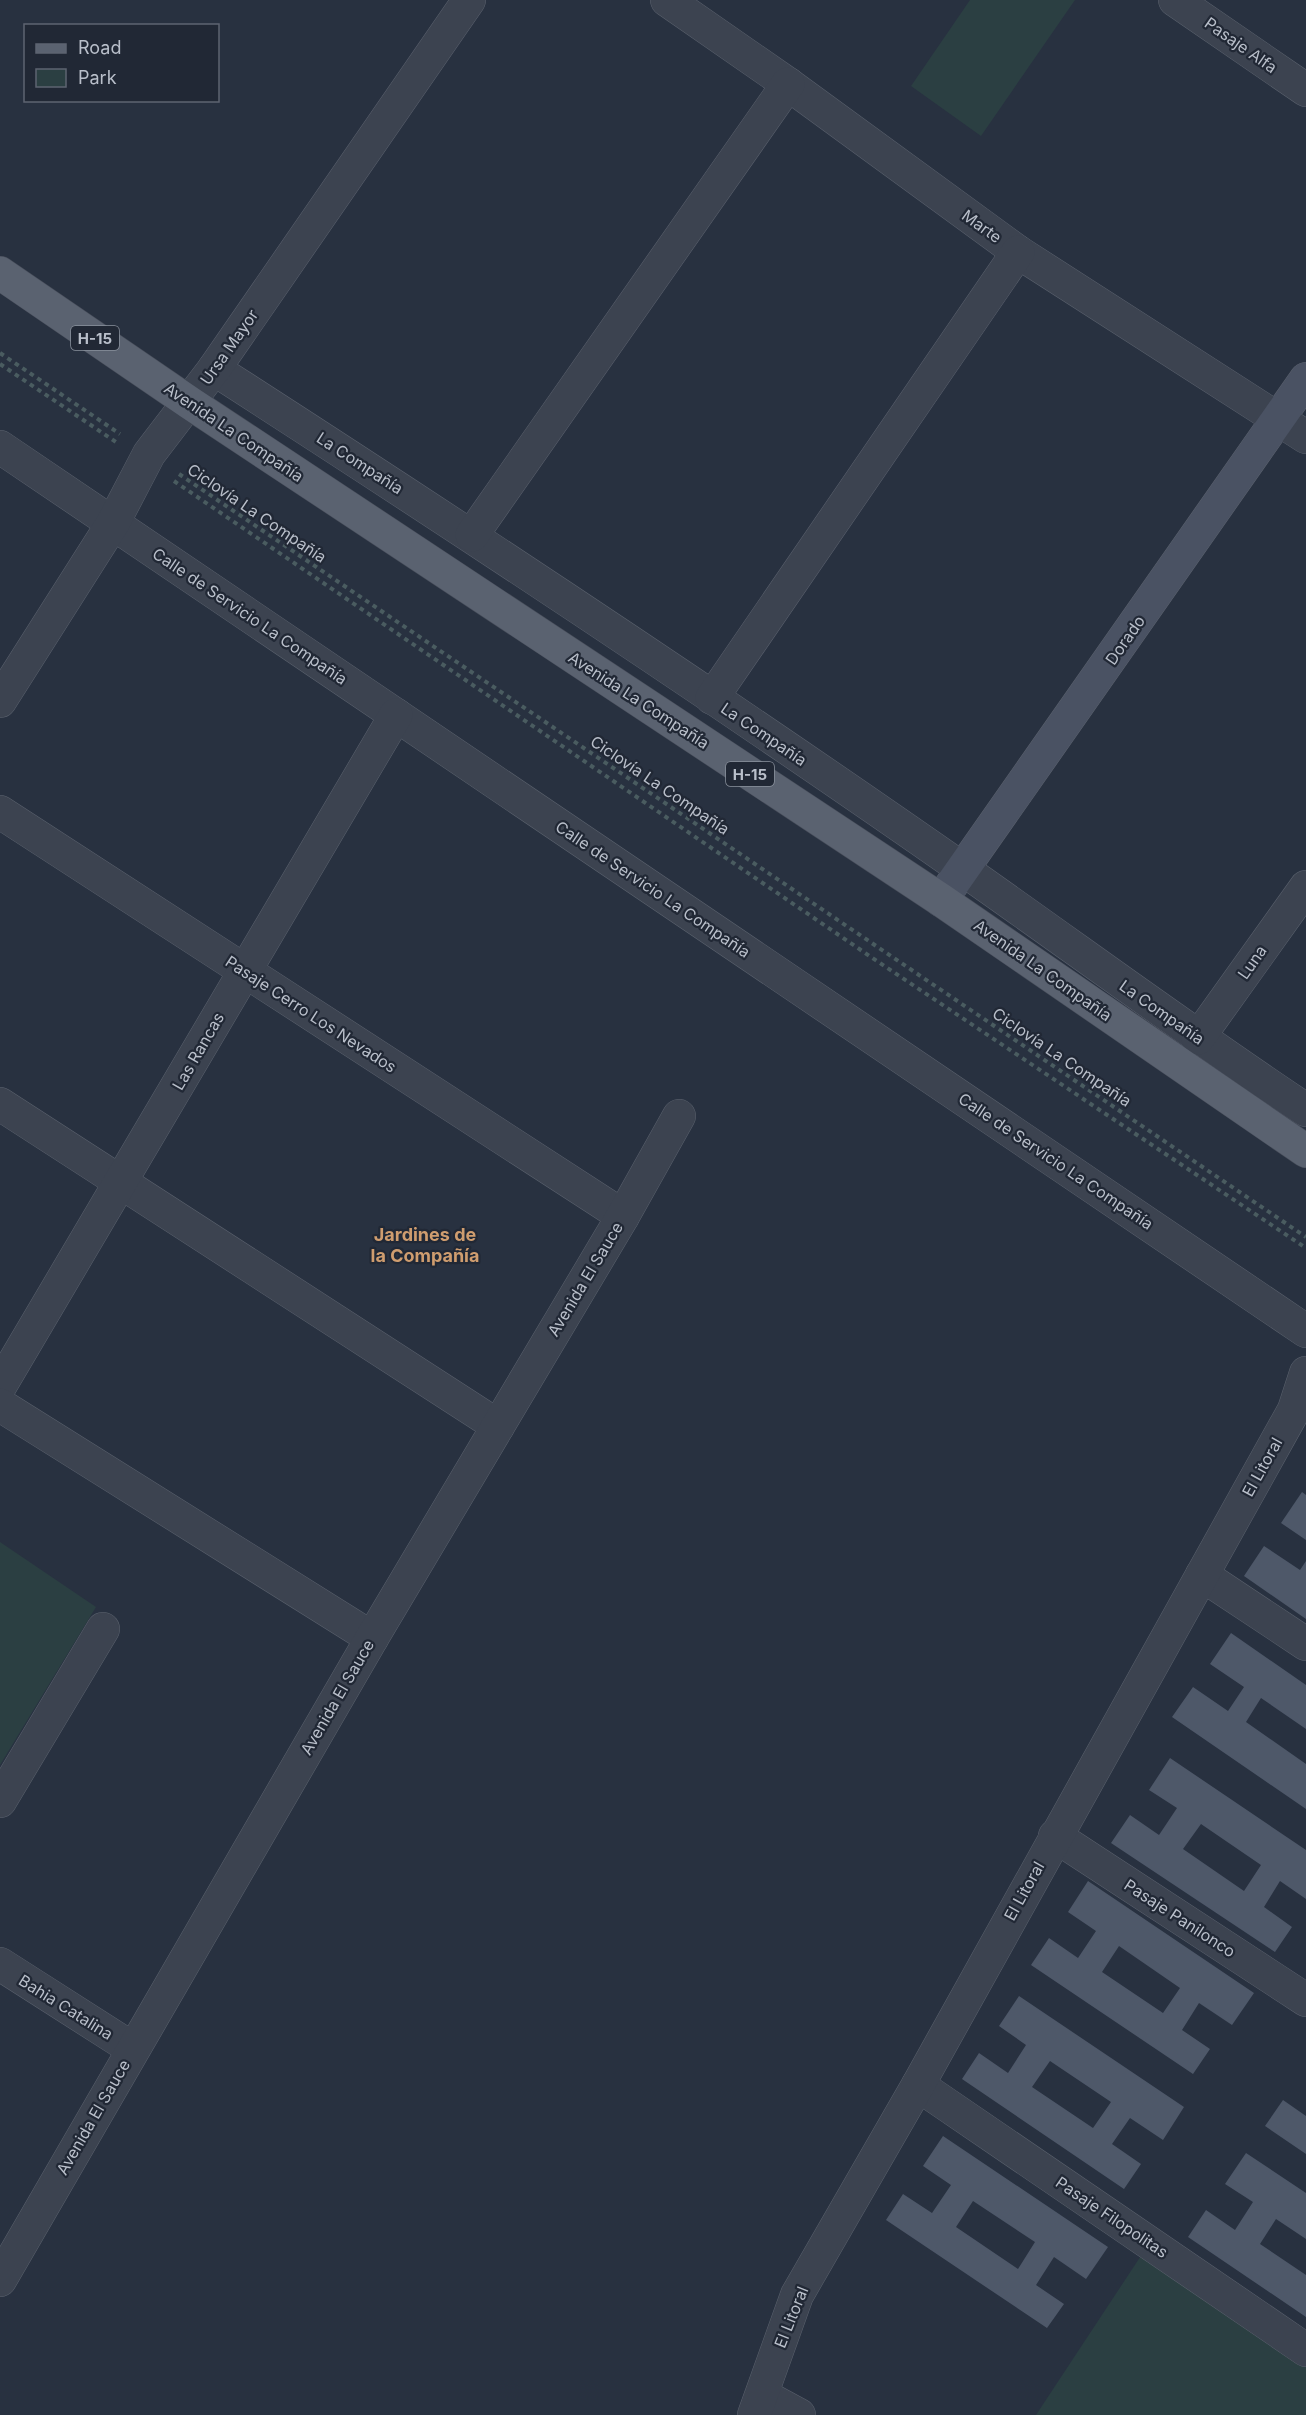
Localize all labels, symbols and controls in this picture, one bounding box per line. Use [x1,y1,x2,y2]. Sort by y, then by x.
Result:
street label: Pasaje Alfa [1201,13,1281,77]
legend [24,24,219,102]
text: Road [78,37,121,58]
text: Park [78,67,117,88]
street label: Marte [958,205,1006,247]
street label: Ursa Mayor [196,305,262,389]
road number: H-15 [71,326,119,350]
street label: Avenida La Compañía [161,378,307,486]
street label: La Compañía [313,428,407,498]
street label: Ciclovía La Compañía [184,459,330,567]
street label: Calle de Servicio La Compañía [149,543,351,689]
street label: Dorado [1101,612,1149,668]
street label: Avenida La Compañía [565,647,713,753]
street label: La Compañía [717,698,811,770]
street label: Ciclovía La Compañía [587,731,733,839]
road number: H-15 [726,762,774,786]
street label: Calle de Servicio La Compañía [552,816,754,962]
street label: Avenida La Compañía [970,915,1116,1025]
street label: Luna [1233,941,1271,983]
street label: Pasaje Cerro Los Nevados [222,951,400,1077]
street label: La Compañía [1116,975,1208,1049]
street label: Ciclovía La Compañía [989,1003,1135,1111]
street label: Las Rancas [168,1009,228,1093]
street label: Calle de Servicio La Compañía [955,1088,1157,1234]
street label: Avenida El Sauce [543,1218,627,1340]
district label: Jardines de la Compañía [371,1224,479,1266]
street label: El Litoral [1238,1434,1286,1500]
street label: Avenida El Sauce [296,1636,378,1758]
street label: El Litoral [1000,1858,1048,1924]
street label: Pasaje Panilonco [1121,1875,1239,1961]
street label: Bahia Catalina [15,1970,117,2044]
street label: Avenida El Sauce [52,2056,134,2178]
street label: Pasaje Filopolitas [1052,2172,1172,2262]
street label: El Litoral [770,2283,812,2351]

